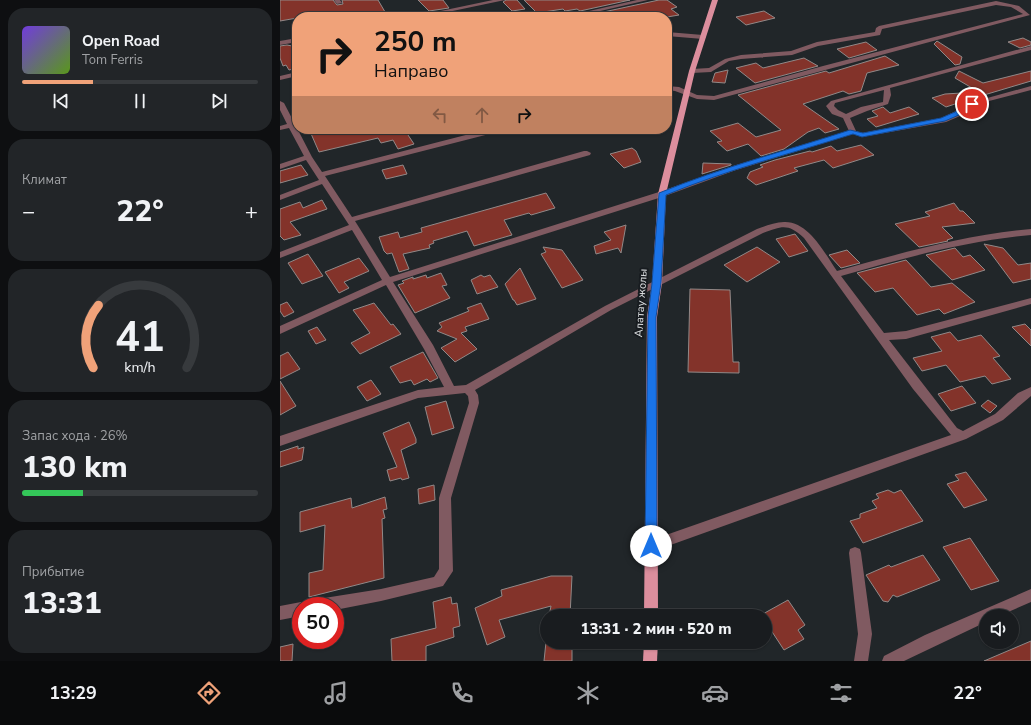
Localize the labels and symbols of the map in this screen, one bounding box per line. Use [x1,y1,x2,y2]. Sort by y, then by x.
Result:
pin [955,87,989,121]
street label: Алатау жолы [631,268,651,338]
position arrow [630,525,672,567]
speed limit sign: 50 [292,597,344,649]

